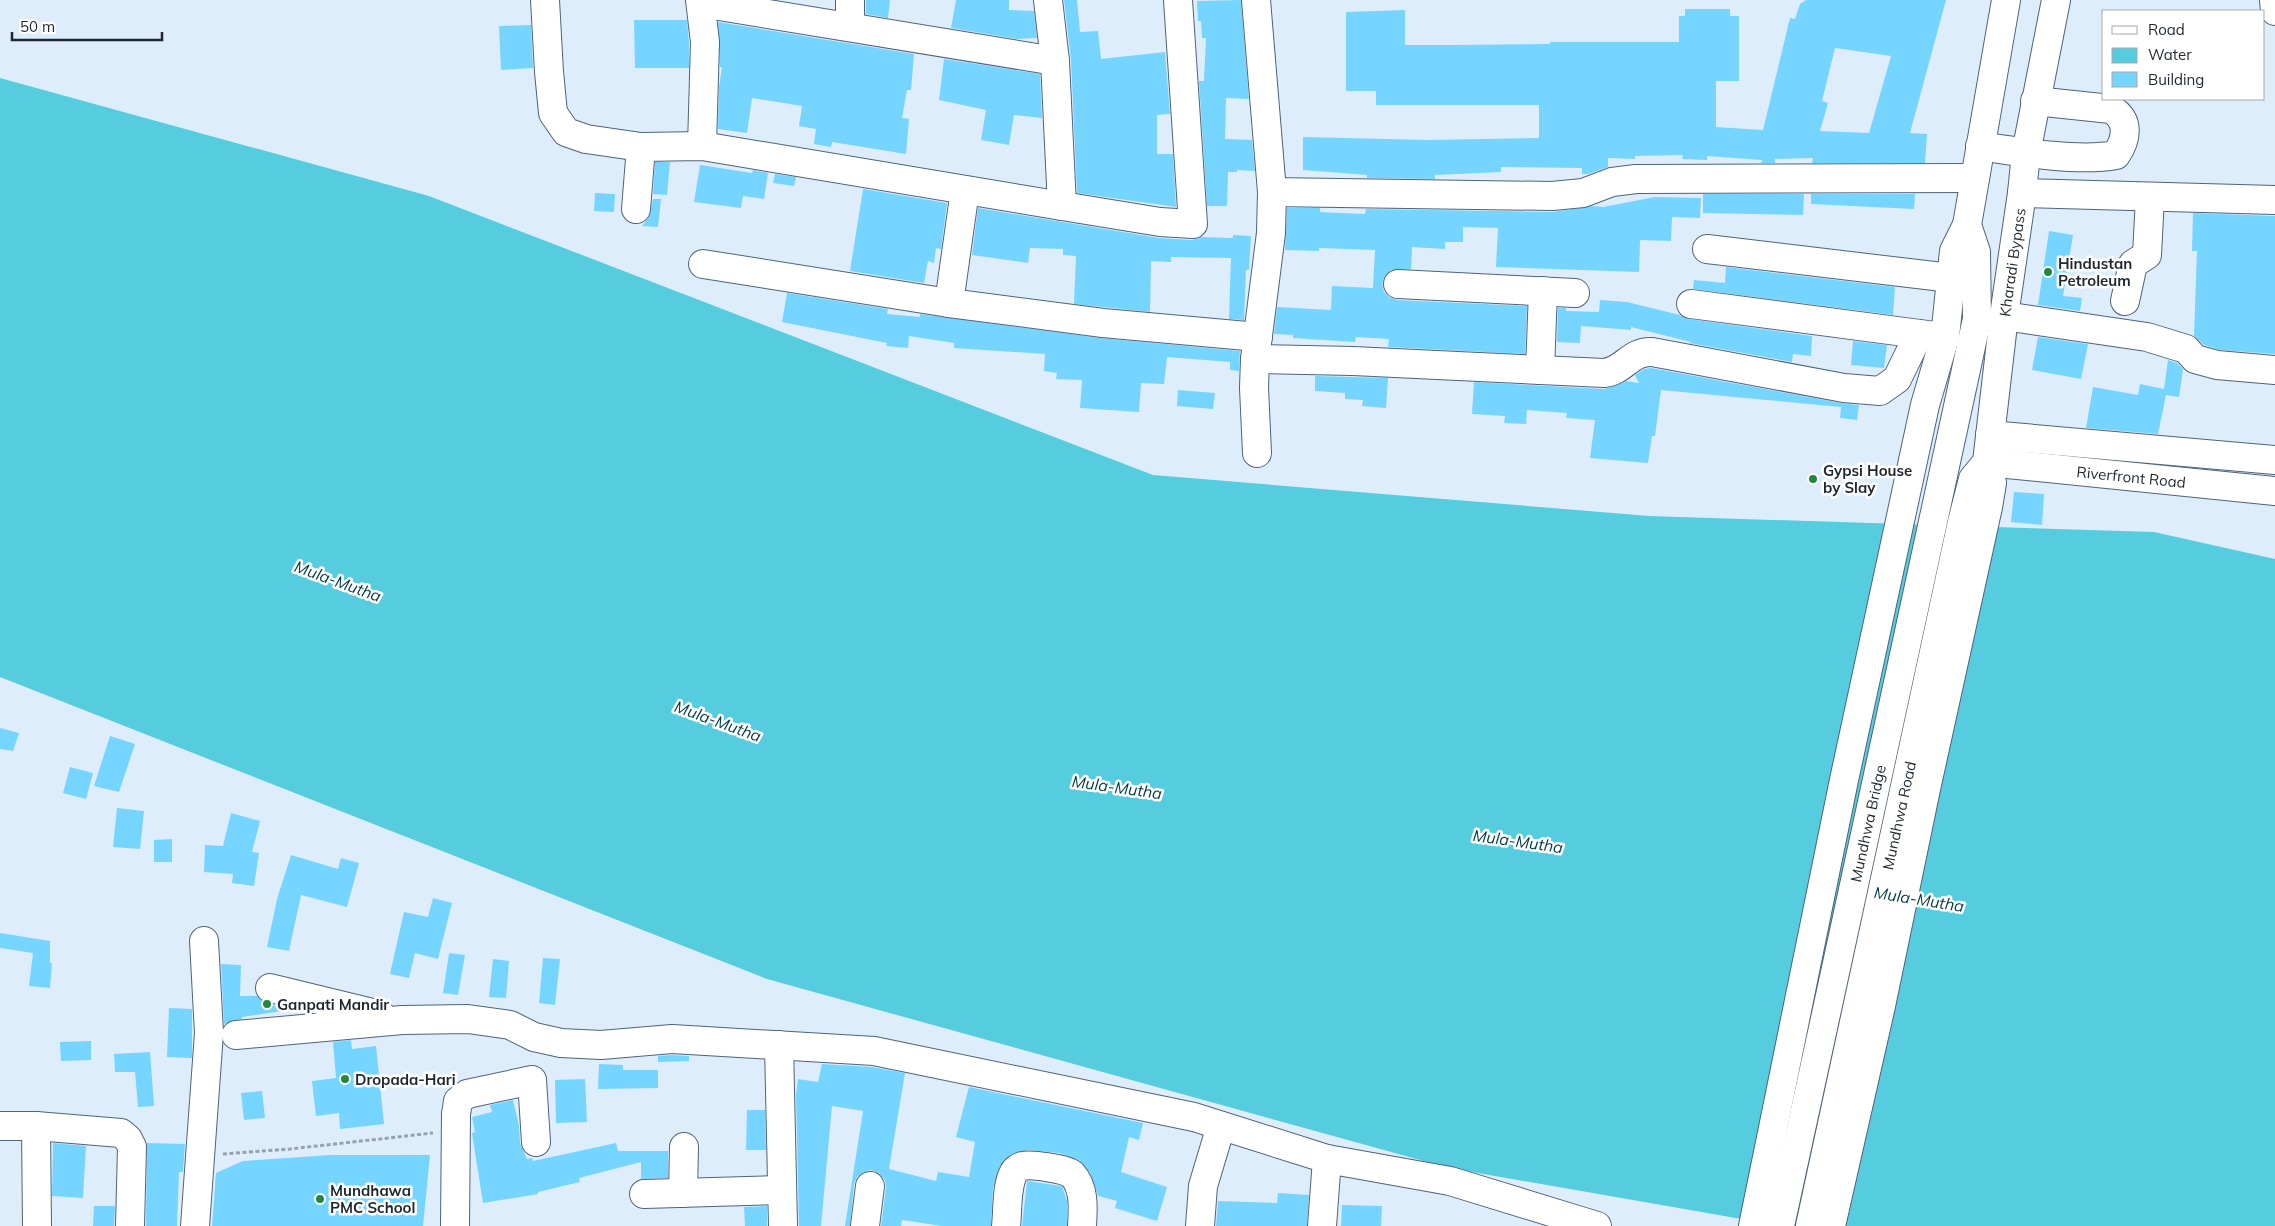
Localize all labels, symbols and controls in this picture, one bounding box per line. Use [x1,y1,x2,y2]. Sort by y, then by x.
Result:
scale bar [12,10,162,42]
legend [2102,10,2265,100]
text: 50 m [20,17,55,36]
text: Road [2148,20,2185,39]
text: Water [2148,45,2192,64]
text: Building [2148,70,2204,89]
street label: Kharadi Bypass [1995,207,2029,318]
place label: Hindustan Petroleum [2058,254,2132,290]
marker: Hindustan Petroleum [2042,266,2054,278]
place label: Gypsi House by Slay [1823,461,1912,497]
street label: Riverfront Road [2076,462,2187,491]
marker: Gypsi House by Slay [1807,473,1819,485]
water label: Mula-Mutha [292,556,384,606]
water label: Mula-Mutha [672,696,764,746]
street label: Mundhwa Road [1878,759,1920,872]
street label: Mundhwa Bridge [1845,763,1889,884]
water label: Mula-Mutha [1071,771,1164,803]
water label: Mula-Mutha [1472,825,1565,857]
water label: Mula-Mutha [1873,882,1966,916]
place label: Ganpati Mandir [277,995,389,1014]
marker: Ganpati Mandir [261,998,273,1010]
place label: Dropada-Hari [355,1070,456,1089]
marker: Dropada-Hari [339,1073,351,1085]
place label: Mundhawa PMC School [330,1181,415,1217]
marker: Mundhawa PMC School [314,1193,326,1205]

